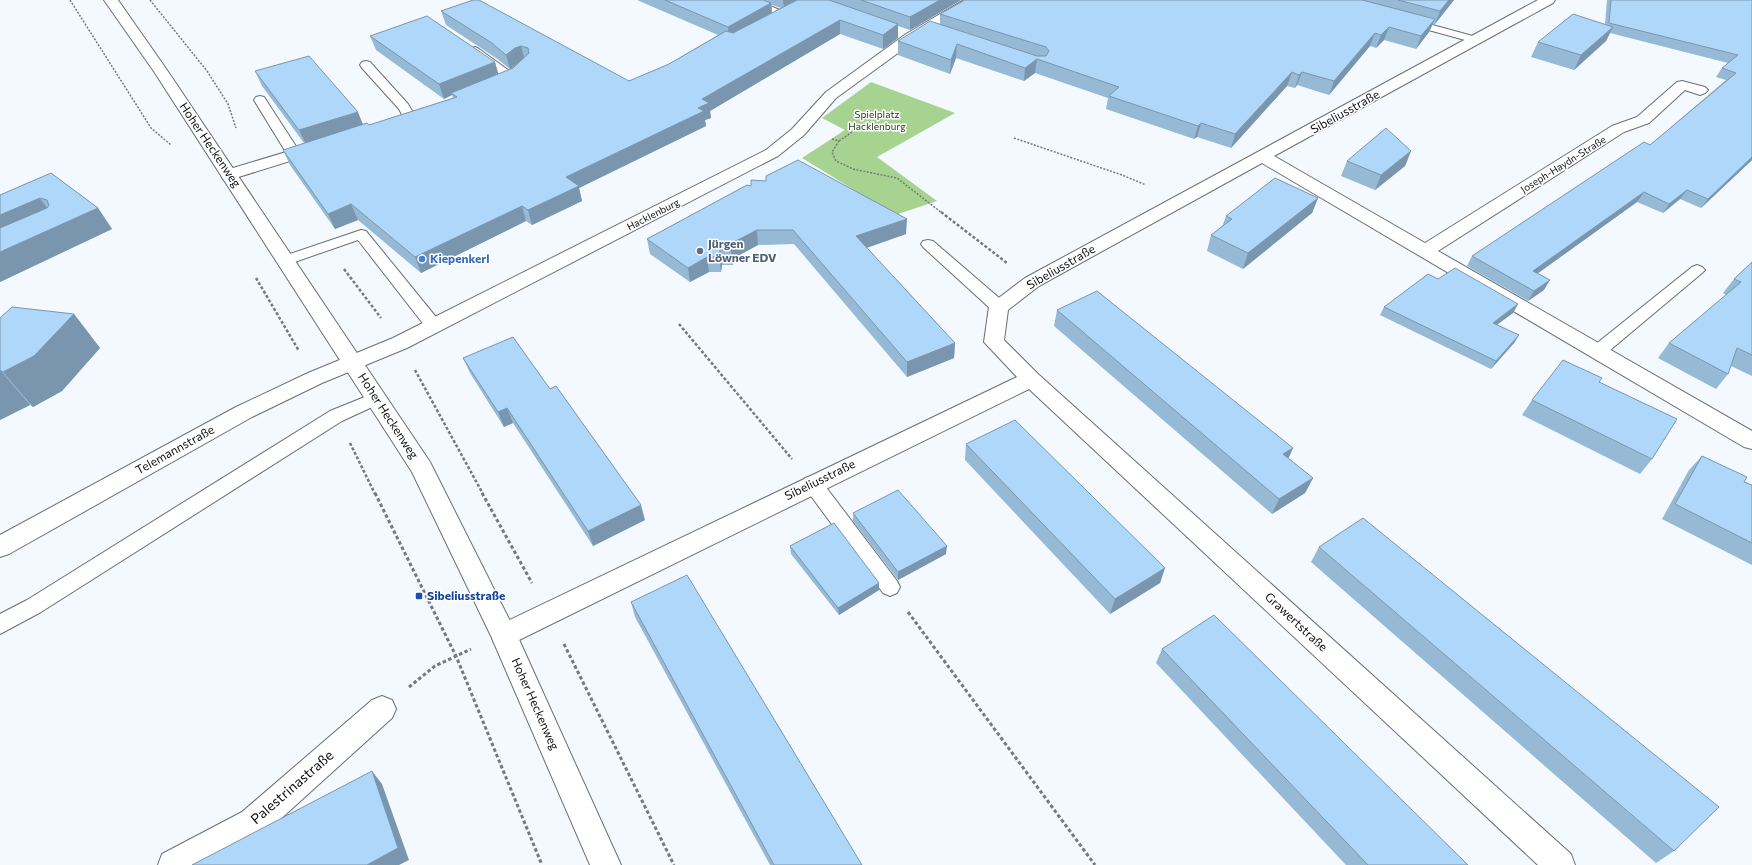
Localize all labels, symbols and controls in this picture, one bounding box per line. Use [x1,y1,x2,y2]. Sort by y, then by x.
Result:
street label: Sibeliusstraße [1308,86,1381,136]
street label: Hoher Heckenweg [177,99,245,190]
park label: Spielplatz Hacklenburg [848,108,906,132]
street label: Joseph-Haydn-Straße [1518,133,1608,195]
street label: Hacklenburg [625,195,682,232]
place label: Jürgen Löwner EDV [708,236,777,264]
street label: Sibeliusstraße [1024,241,1097,291]
marker: Jürgen Löwner EDV [695,246,705,256]
place label: Kiepenkerl [430,251,490,265]
marker: Kiepenkerl [417,254,427,264]
street label: Hoher Heckenweg [356,370,422,461]
street label: Telemannstraße [133,422,216,477]
street label: Sibeliusstraße [782,456,857,502]
place label: Sibeliusstraße [427,588,505,602]
street label: Grawertstraße [1263,589,1331,654]
marker: Sibeliusstraße [414,591,424,601]
street label: Hoher Heckenweg [509,655,563,752]
street label: Palestrinastraße [247,746,337,827]

